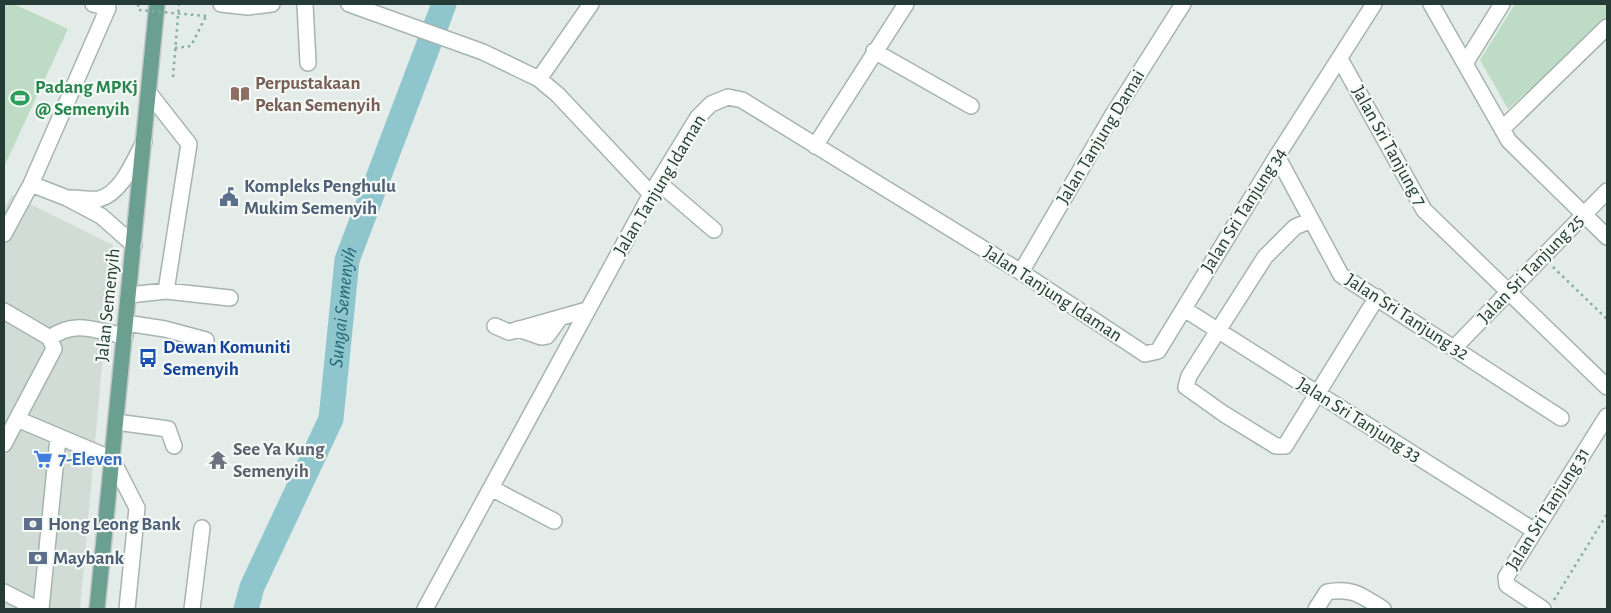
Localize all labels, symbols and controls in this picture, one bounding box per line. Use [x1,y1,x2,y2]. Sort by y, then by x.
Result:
street label: Jalan Tanjung Damai [1053,66,1149,208]
place label: Perpustakaan Pekan Semenyih [255,74,381,115]
place label: Padang MPKj @ Semenyih [35,78,138,119]
library icon: Perpustakaan Pekan Semenyih [229,83,251,105]
street label: Jalan Sri Tanjung 7 [1348,83,1430,209]
sports icon: Padang MPKj @ Semenyih [9,87,31,109]
street label: Jalan Tanjung Idaman [611,111,709,259]
street label: Jalan Sri Tanjung 34 [1198,144,1290,276]
place label: Kompleks Penghulu Mukim Semenyih [244,177,396,218]
public building icon: Kompleks Penghulu Mukim Semenyih [218,186,240,208]
street label: Jalan Sri Tanjung 25 [1475,211,1588,327]
street label: Jalan Tanjung Idaman [981,242,1125,346]
water label: Sungai Semenyih [326,244,361,369]
street label: Jalan Semenyih [93,247,123,363]
street label: Jalan Sri Tanjung 32 [1342,270,1472,364]
place label: Dewan Komuniti Semenyih [163,338,291,379]
bus stop icon: Dewan Komuniti Semenyih [137,347,159,369]
street label: Jalan Sri Tanjung 33 [1294,374,1424,466]
place label: See Ya Kung Semenyih [233,440,325,481]
street label: Jalan Sri Tanjung 31 [1503,444,1593,574]
supermarket icon: 7-Eleven [32,448,54,470]
temple icon: See Ya Kung Semenyih [207,449,229,471]
place label: 7-Eleven [58,450,122,469]
bank icon: Hong Leong Bank [22,513,44,535]
place label: Hong Leong Bank [48,515,181,534]
bank icon: Maybank [27,547,49,569]
place label: Maybank [53,549,124,568]

